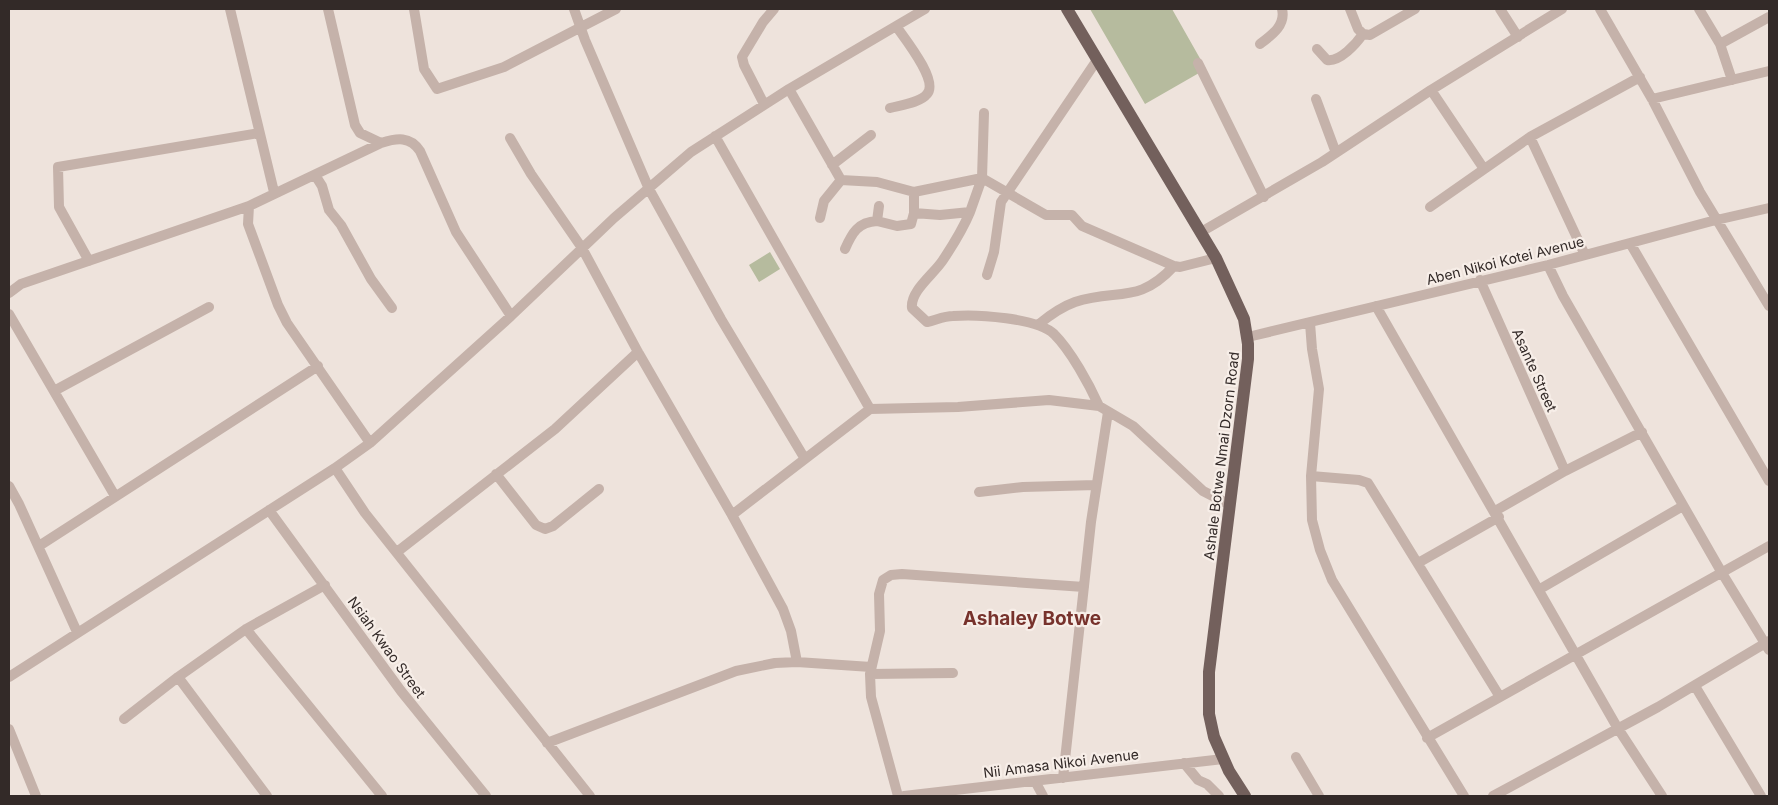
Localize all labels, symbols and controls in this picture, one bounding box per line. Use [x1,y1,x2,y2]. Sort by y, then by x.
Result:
street label: Aben Nikoi Kotei Avenue [1424,232,1586,288]
street label: Asante Street [1509,326,1561,415]
street label: Ashale Botwe Nmai Dzorn Road [1200,351,1242,561]
street label: Nsiah Kwao Street [345,593,430,701]
district label: Ashaley Botwe [963,607,1101,630]
street label: Nii Amasa Nikoi Avenue [982,745,1140,781]

